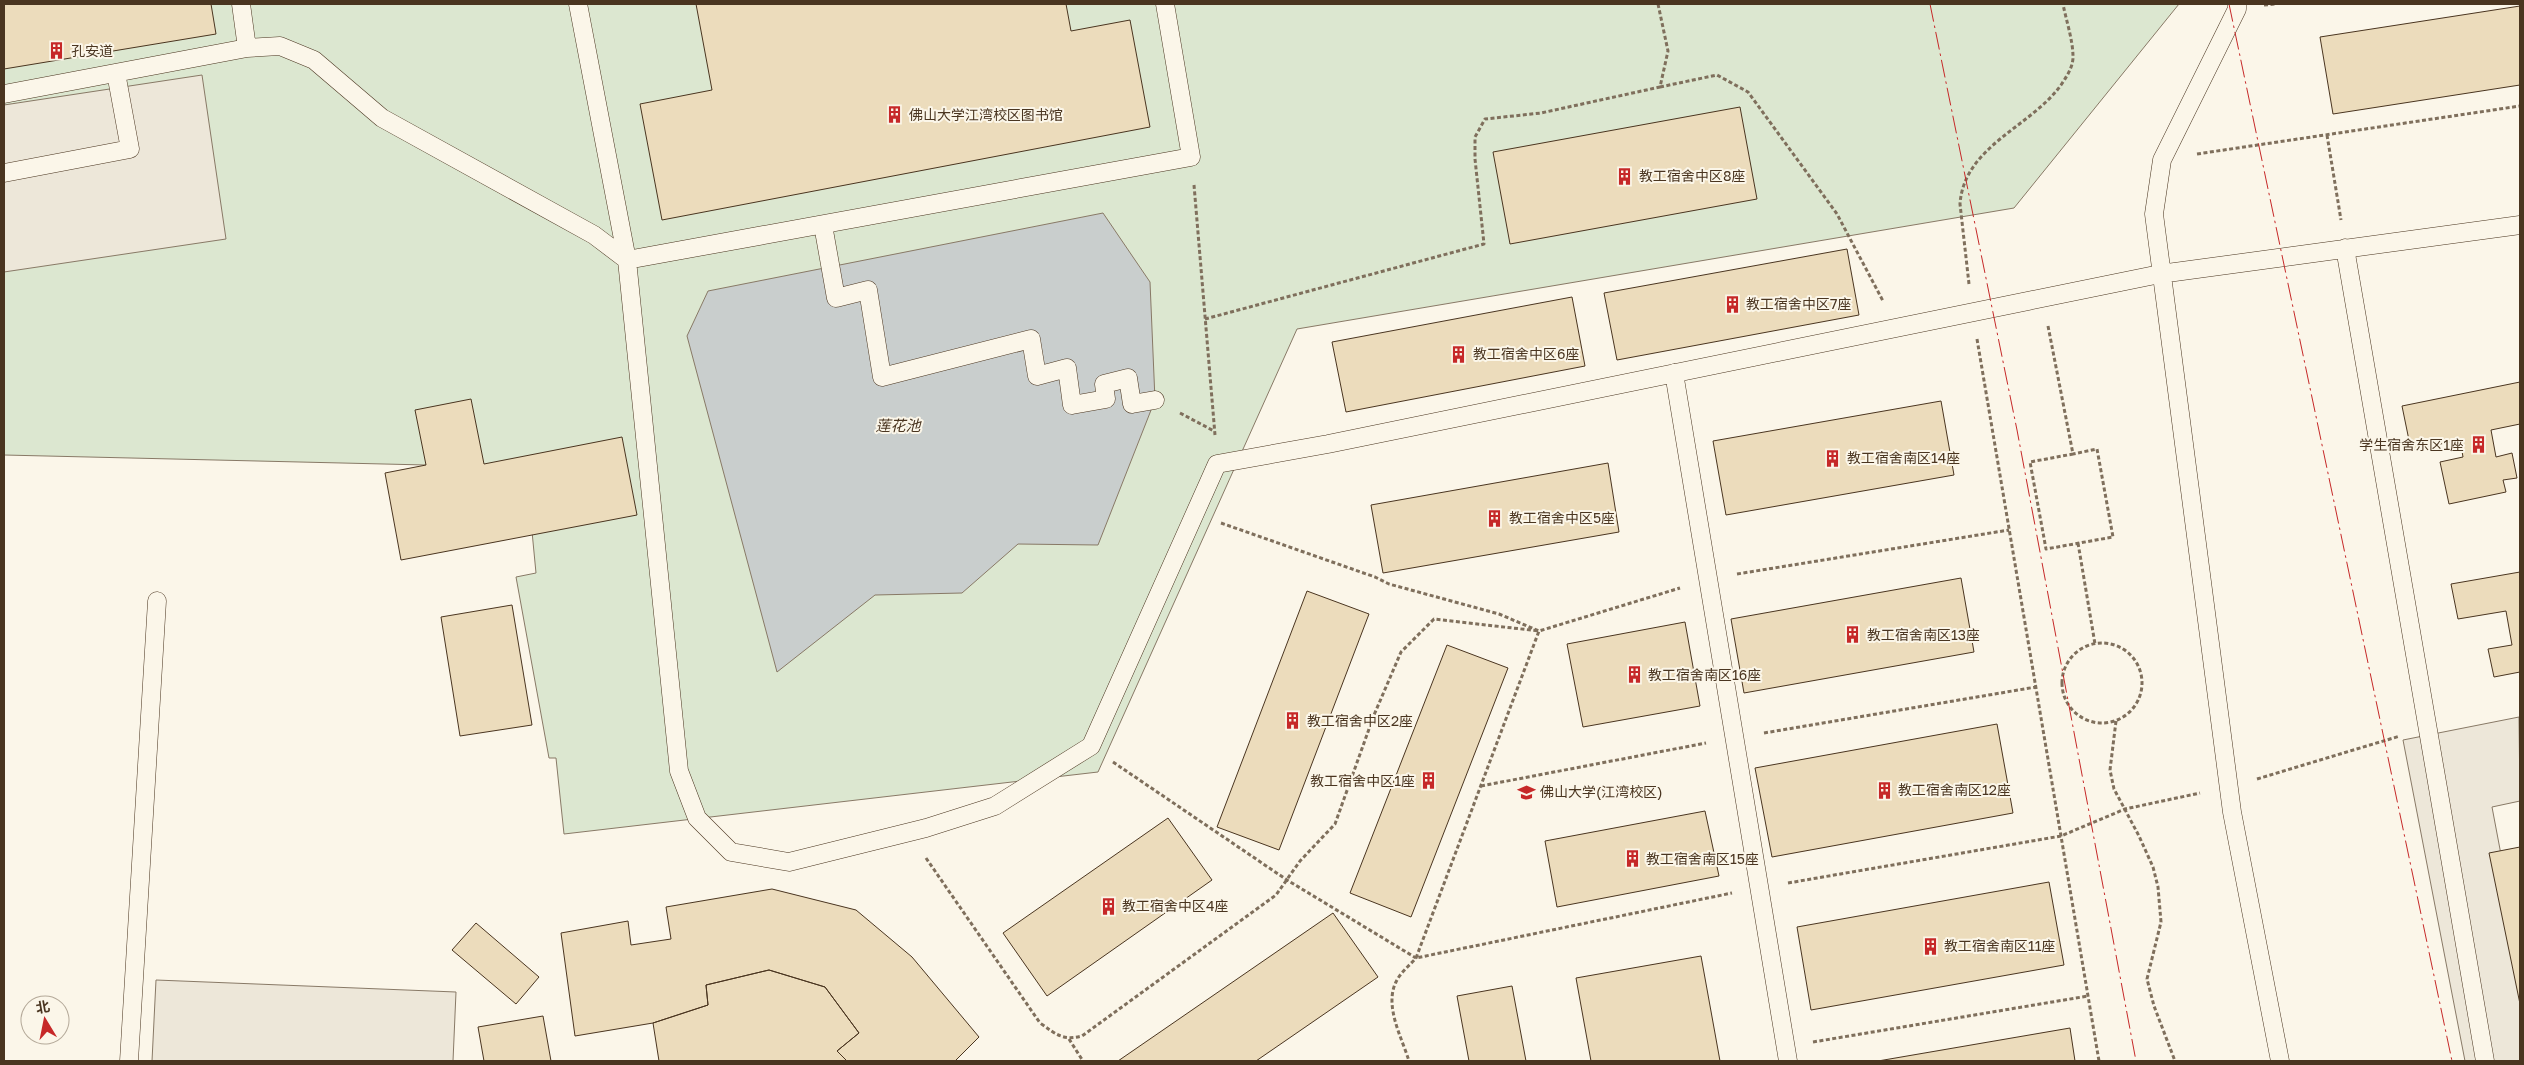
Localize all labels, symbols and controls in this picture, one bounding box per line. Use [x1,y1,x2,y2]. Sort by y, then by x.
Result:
building icon: 孔安道 [47,41,67,61]
place label: 孔安道 [71,42,113,59]
building icon: 佛山大学江湾校区图书馆 [885,105,905,125]
place label: 佛山大学江湾校区图书馆 [909,106,1063,123]
building icon: 教工宿舍中区8座 [1615,166,1635,186]
place label: 教工宿舍中区8座 [1639,167,1746,184]
building icon: 教工宿舍中区7座 [1722,294,1742,314]
place label: 教工宿舍中区7座 [1746,295,1851,312]
building icon: 教工宿舍中区6座 [1449,344,1469,364]
place label: 教工宿舍中区6座 [1473,345,1579,362]
water label: 莲花池 [875,416,922,434]
building icon: 学生宿舍东区1座 [2468,435,2488,455]
place label: 学生宿舍东区1座 [2359,436,2464,453]
building icon: 教工宿舍南区14座 [1823,448,1843,468]
place label: 教工宿舍南区14座 [1847,449,1960,466]
building icon: 教工宿舍中区5座 [1485,508,1505,528]
place label: 教工宿舍中区5座 [1509,509,1615,526]
building icon: 教工宿舍南区13座 [1843,625,1863,645]
place label: 教工宿舍南区13座 [1867,626,1980,643]
building icon: 教工宿舍南区16座 [1624,665,1644,685]
place label: 教工宿舍南区16座 [1648,666,1761,683]
building icon: 教工宿舍中区2座 [1283,711,1303,731]
place label: 教工宿舍中区2座 [1307,712,1413,729]
building icon: 教工宿舍中区1座 [1419,771,1439,791]
place label: 教工宿舍中区1座 [1310,772,1415,789]
building icon: 教工宿舍南区12座 [1874,780,1894,800]
place label: 教工宿舍南区12座 [1898,781,2011,798]
school or university icon: 佛山大学(江湾校区) [1516,782,1536,802]
place label: 佛山大学(江湾校区) [1540,783,1663,800]
building icon: 教工宿舍南区15座 [1622,849,1642,869]
place label: 教工宿舍南区15座 [1646,850,1759,867]
building icon: 教工宿舍中区4座 [1098,896,1118,916]
place label: 教工宿舍中区4座 [1122,897,1229,914]
building icon: 教工宿舍南区11座 [1920,936,1940,956]
place label: 教工宿舍南区11座 [1944,937,2056,954]
north arrow [20,995,70,1045]
text: 北 [34,997,51,1016]

